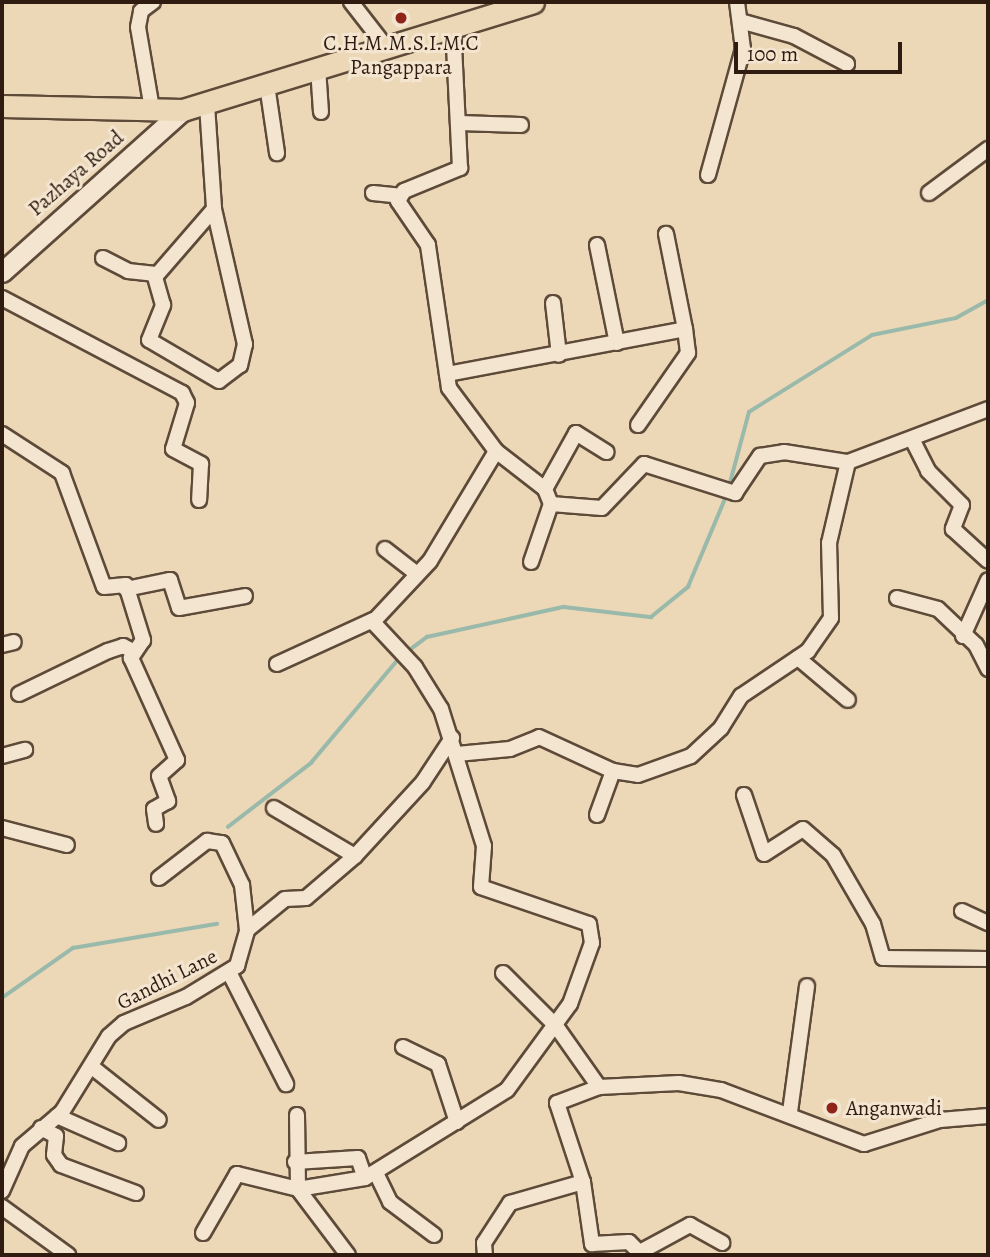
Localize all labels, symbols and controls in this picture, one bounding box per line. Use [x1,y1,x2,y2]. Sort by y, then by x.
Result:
marker: C.H.M.M.S.I.M.C Pangappara [391,8,411,28]
scale bar [738,28,906,72]
place label: C.H.M.M.S.I.M.C Pangappara [323,30,479,80]
text: 100 m [747,40,798,68]
street label: Pazhaya Road [23,125,129,221]
street label: Gandhi Lane [113,943,221,1015]
place label: Anganwadi [846,1095,942,1121]
marker: Anganwadi [824,1100,840,1116]

